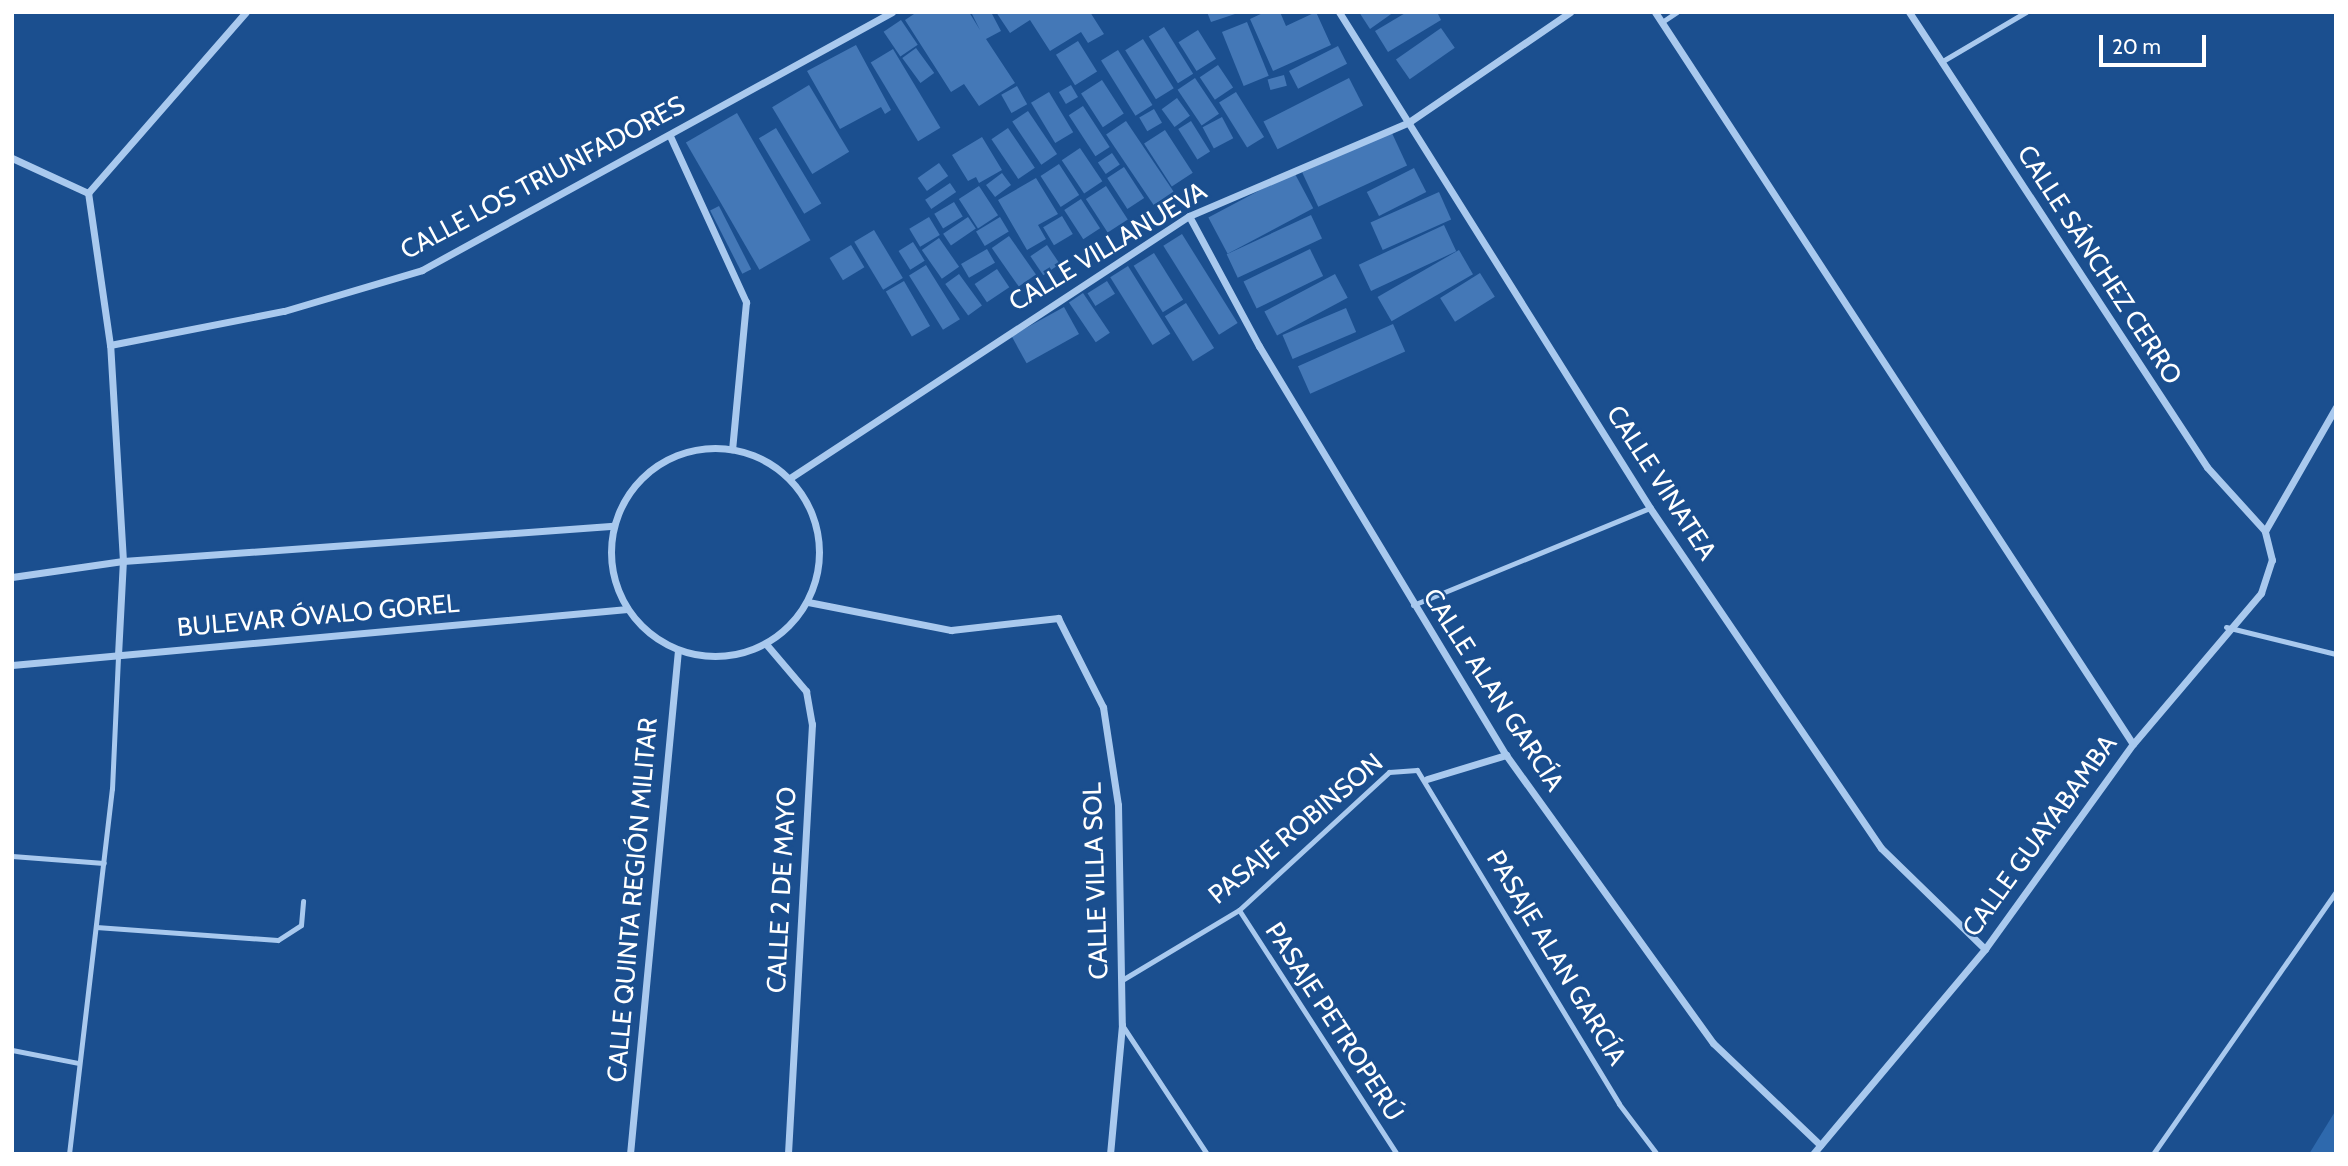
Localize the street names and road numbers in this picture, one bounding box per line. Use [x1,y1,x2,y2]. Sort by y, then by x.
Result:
street label: CALLE LOS TRIUNFADORES [396,90,690,266]
street label: CALLE SÁNCHEZ CERRO [2010,140,2188,390]
street label: CALLE VILLANUEVA [1004,176,1212,318]
street label: CALLE VINATEA [1599,400,1723,566]
street label: CALLE ALAN GARCÍA [1416,583,1570,797]
street label: BULEVAR ÓVALO GOREL [176,588,460,644]
street label: CALLE QUINTA REGIÓN MILITAR [602,716,664,1084]
street label: CALLE GUAYABAMBA [1956,729,2124,943]
street label: PASAJE ROBINSON [1203,747,1389,911]
street label: CALLE VILLA SOL [1077,782,1115,980]
street label: CALLE 2 DE MAYO [761,786,803,994]
street label: PASAJE ALAN GARCÍA [1480,845,1632,1071]
street label: PASAJE PETROPERÚ [1258,917,1410,1127]

